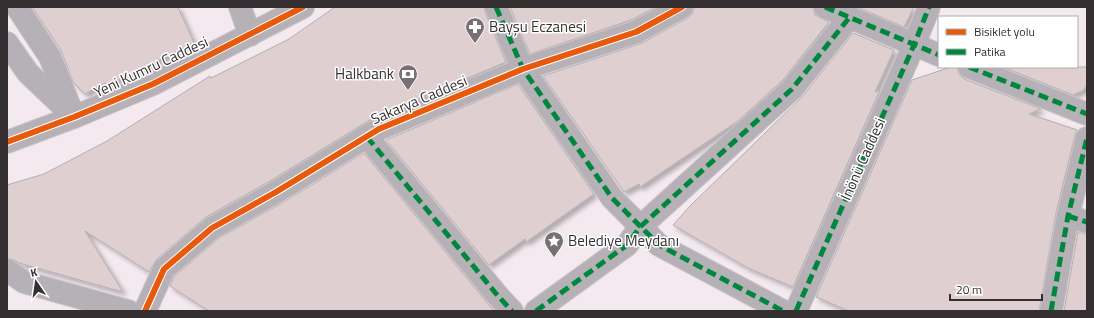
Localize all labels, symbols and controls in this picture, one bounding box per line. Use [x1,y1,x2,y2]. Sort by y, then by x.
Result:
place label: Bayşu Eczanesi [489,15,586,38]
pharmacy icon: Bayşu Eczanesi [464,16,486,44]
legend [938,16,1078,68]
text: Bisiklet yolu [974,22,1035,41]
street label: Yeni Kumru Caddesi [90,30,212,103]
text: Patika [974,42,1006,61]
place label: Halkbank [335,62,394,85]
bank icon: Halkbank [397,63,419,91]
street label: Sakarya Caddesi [367,69,471,130]
street label: İnönü Caddesi [834,114,891,204]
place label: Belediye Meydanı [568,229,679,252]
place icon: Belediye Meydanı [543,230,565,258]
north arrow [16,262,56,302]
text: K [29,264,39,281]
scale bar [950,276,1042,302]
text: 20 m [956,280,982,299]

